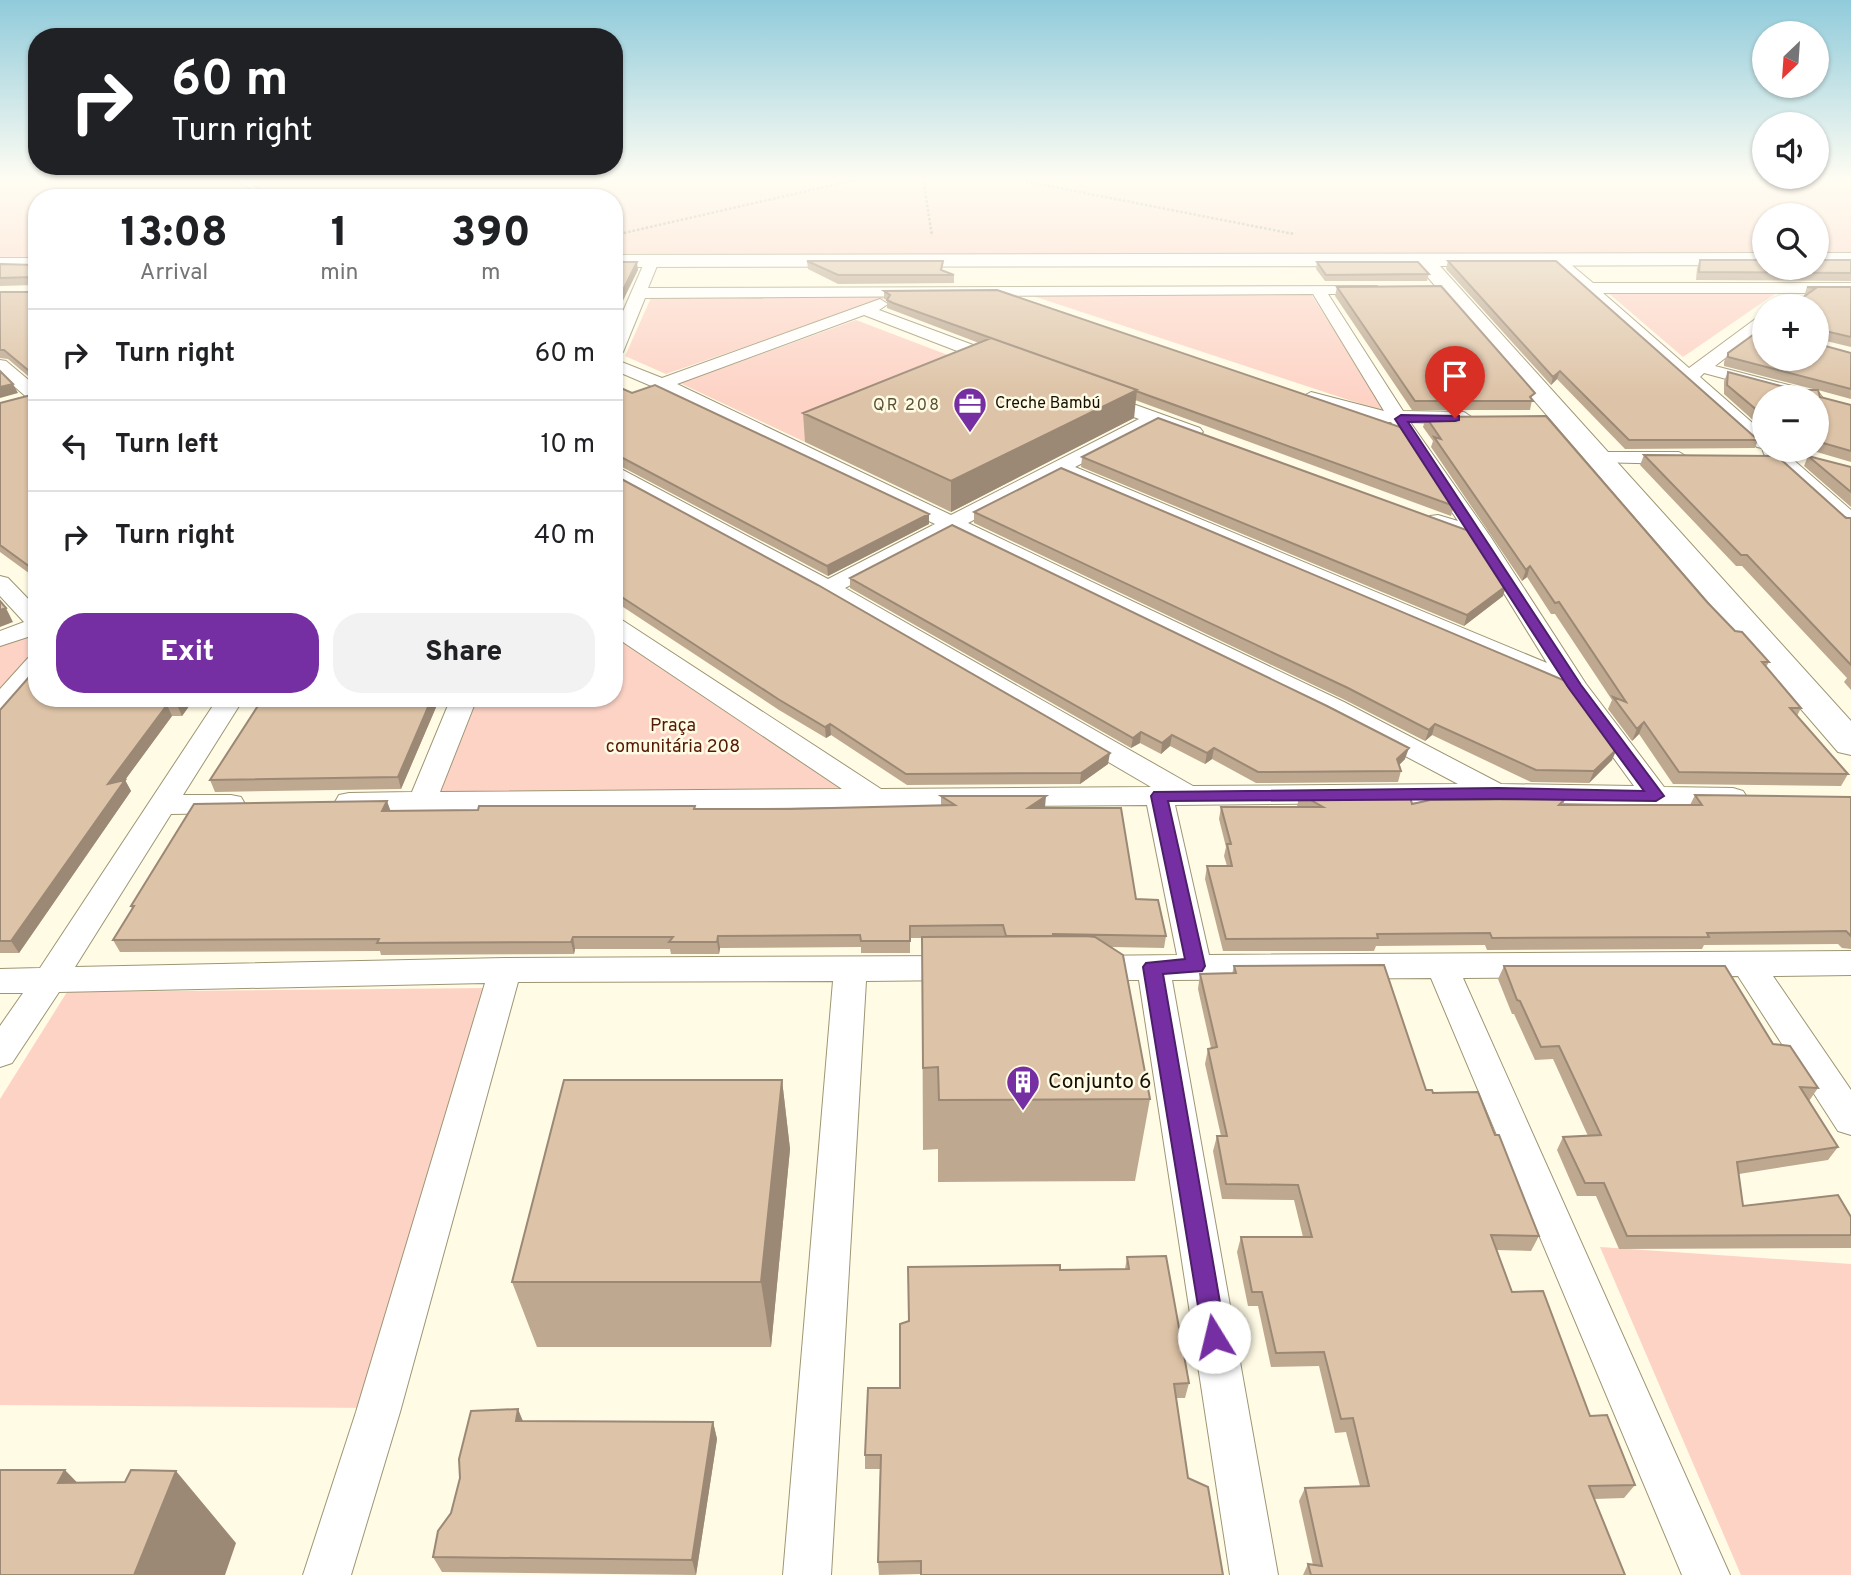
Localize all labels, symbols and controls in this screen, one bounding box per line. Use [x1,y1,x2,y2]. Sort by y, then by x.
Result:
north arrow [1752,21,1829,98]
map controls [1752,21,1829,462]
text: 60 m [171,51,289,113]
icon: right [56,56,147,147]
text: Turn right [171,112,313,152]
button: sound [1752,112,1829,189]
button: search [1752,203,1829,280]
text: 13:08 [120,208,228,261]
text: 1 [331,208,348,261]
text: 390 [451,208,531,261]
text: Arrival [140,259,208,288]
text: min [320,259,359,288]
text: m [481,259,500,288]
button: + [1752,294,1829,371]
icon: right [56,336,94,374]
text: Turn right [115,338,235,371]
text: 60 m [535,338,595,371]
pin [1425,346,1485,418]
icon: arrive [1436,357,1474,395]
office icon: Creche Bambú [951,385,989,434]
button: − [1752,385,1829,462]
place label: Creche Bambú [995,394,1101,414]
district label: QR 208 [873,396,941,416]
icon: left [56,427,94,465]
text: Turn left [115,429,219,462]
text: 10 m [540,429,595,462]
icon: right [56,518,94,556]
text: Turn right [115,520,235,553]
text: 40 m [534,520,595,553]
button: Exit [56,613,319,693]
button: Share [333,613,595,693]
park label: Praça comunitária 208 [606,715,740,759]
building icon: Conjunto 6 [1004,1063,1042,1112]
place label: Conjunto 6 [1048,1069,1152,1096]
position arrow [1177,1300,1251,1374]

